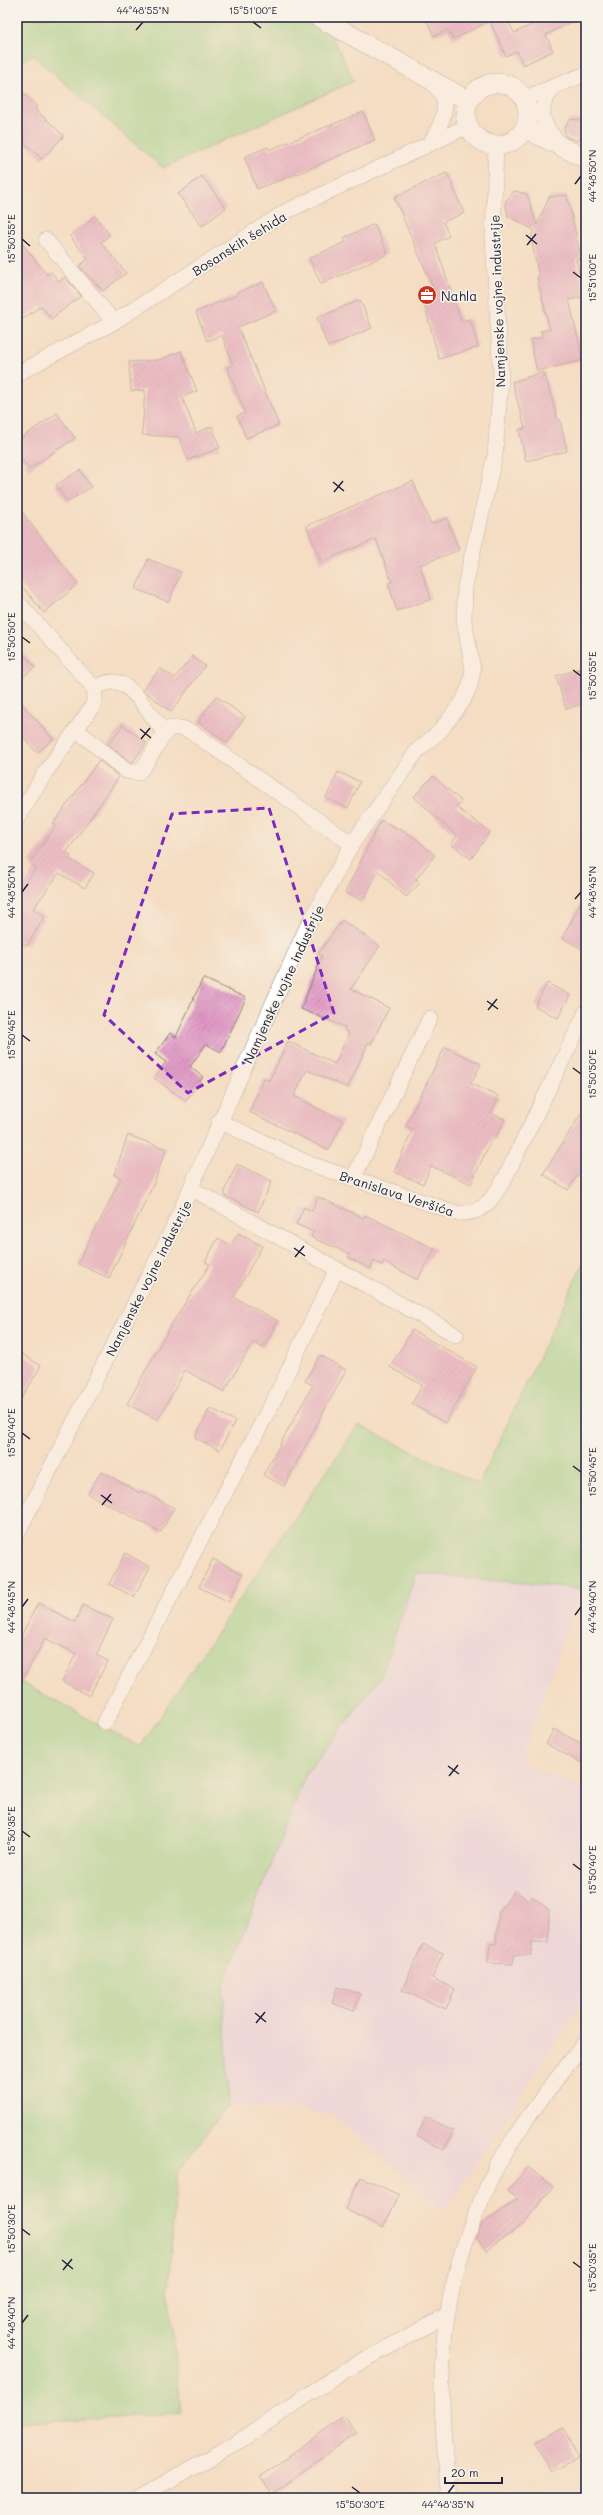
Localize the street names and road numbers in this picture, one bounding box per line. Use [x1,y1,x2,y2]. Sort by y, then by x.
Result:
street label: Bosanskih šehida [189,207,289,279]
street label: Namjenske vojne industrije [485,214,509,388]
street label: Namjenske vojne industrije [239,902,327,1066]
street label: Branislava Veršića [337,1166,457,1220]
street label: Namjenske vojne industrije [101,1197,195,1359]

